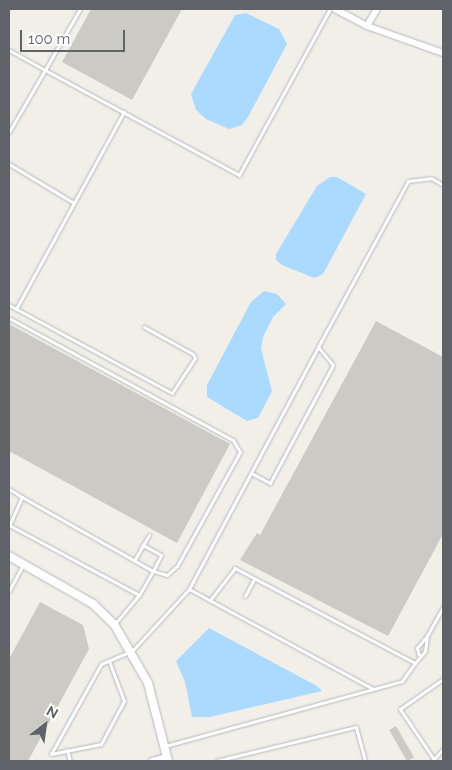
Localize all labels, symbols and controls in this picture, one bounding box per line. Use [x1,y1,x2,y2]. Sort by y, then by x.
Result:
scale bar [22,20,128,52]
text: 100 m [28,30,70,48]
north arrow [20,700,70,750]
text: N [44,702,61,722]

